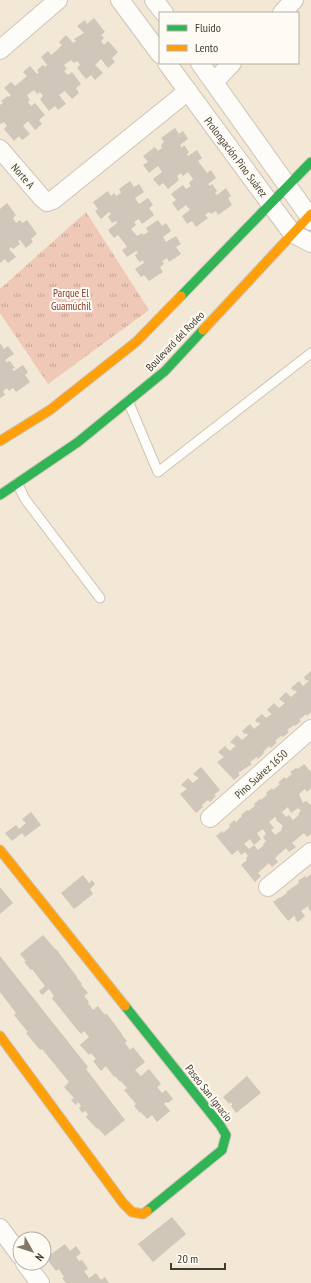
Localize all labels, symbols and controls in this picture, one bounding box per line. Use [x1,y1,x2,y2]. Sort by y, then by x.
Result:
legend [159,12,299,64]
text: Fluido [195,20,221,35]
text: Lento [195,40,218,55]
street label: Prolongación Pino Suárez [201,114,271,200]
street label: Norte A [8,161,38,192]
park label: Parque El Guamúchil [51,286,92,313]
street label: Boulevard del Rodeo [143,308,207,374]
street label: Pino Suárez 1650 [232,747,290,801]
street label: Paseo San Ignacio [182,1062,236,1124]
north arrow [12,1231,52,1271]
scale bar [171,1245,225,1271]
text: N [32,1251,47,1264]
text: 20 m [177,1251,198,1266]

